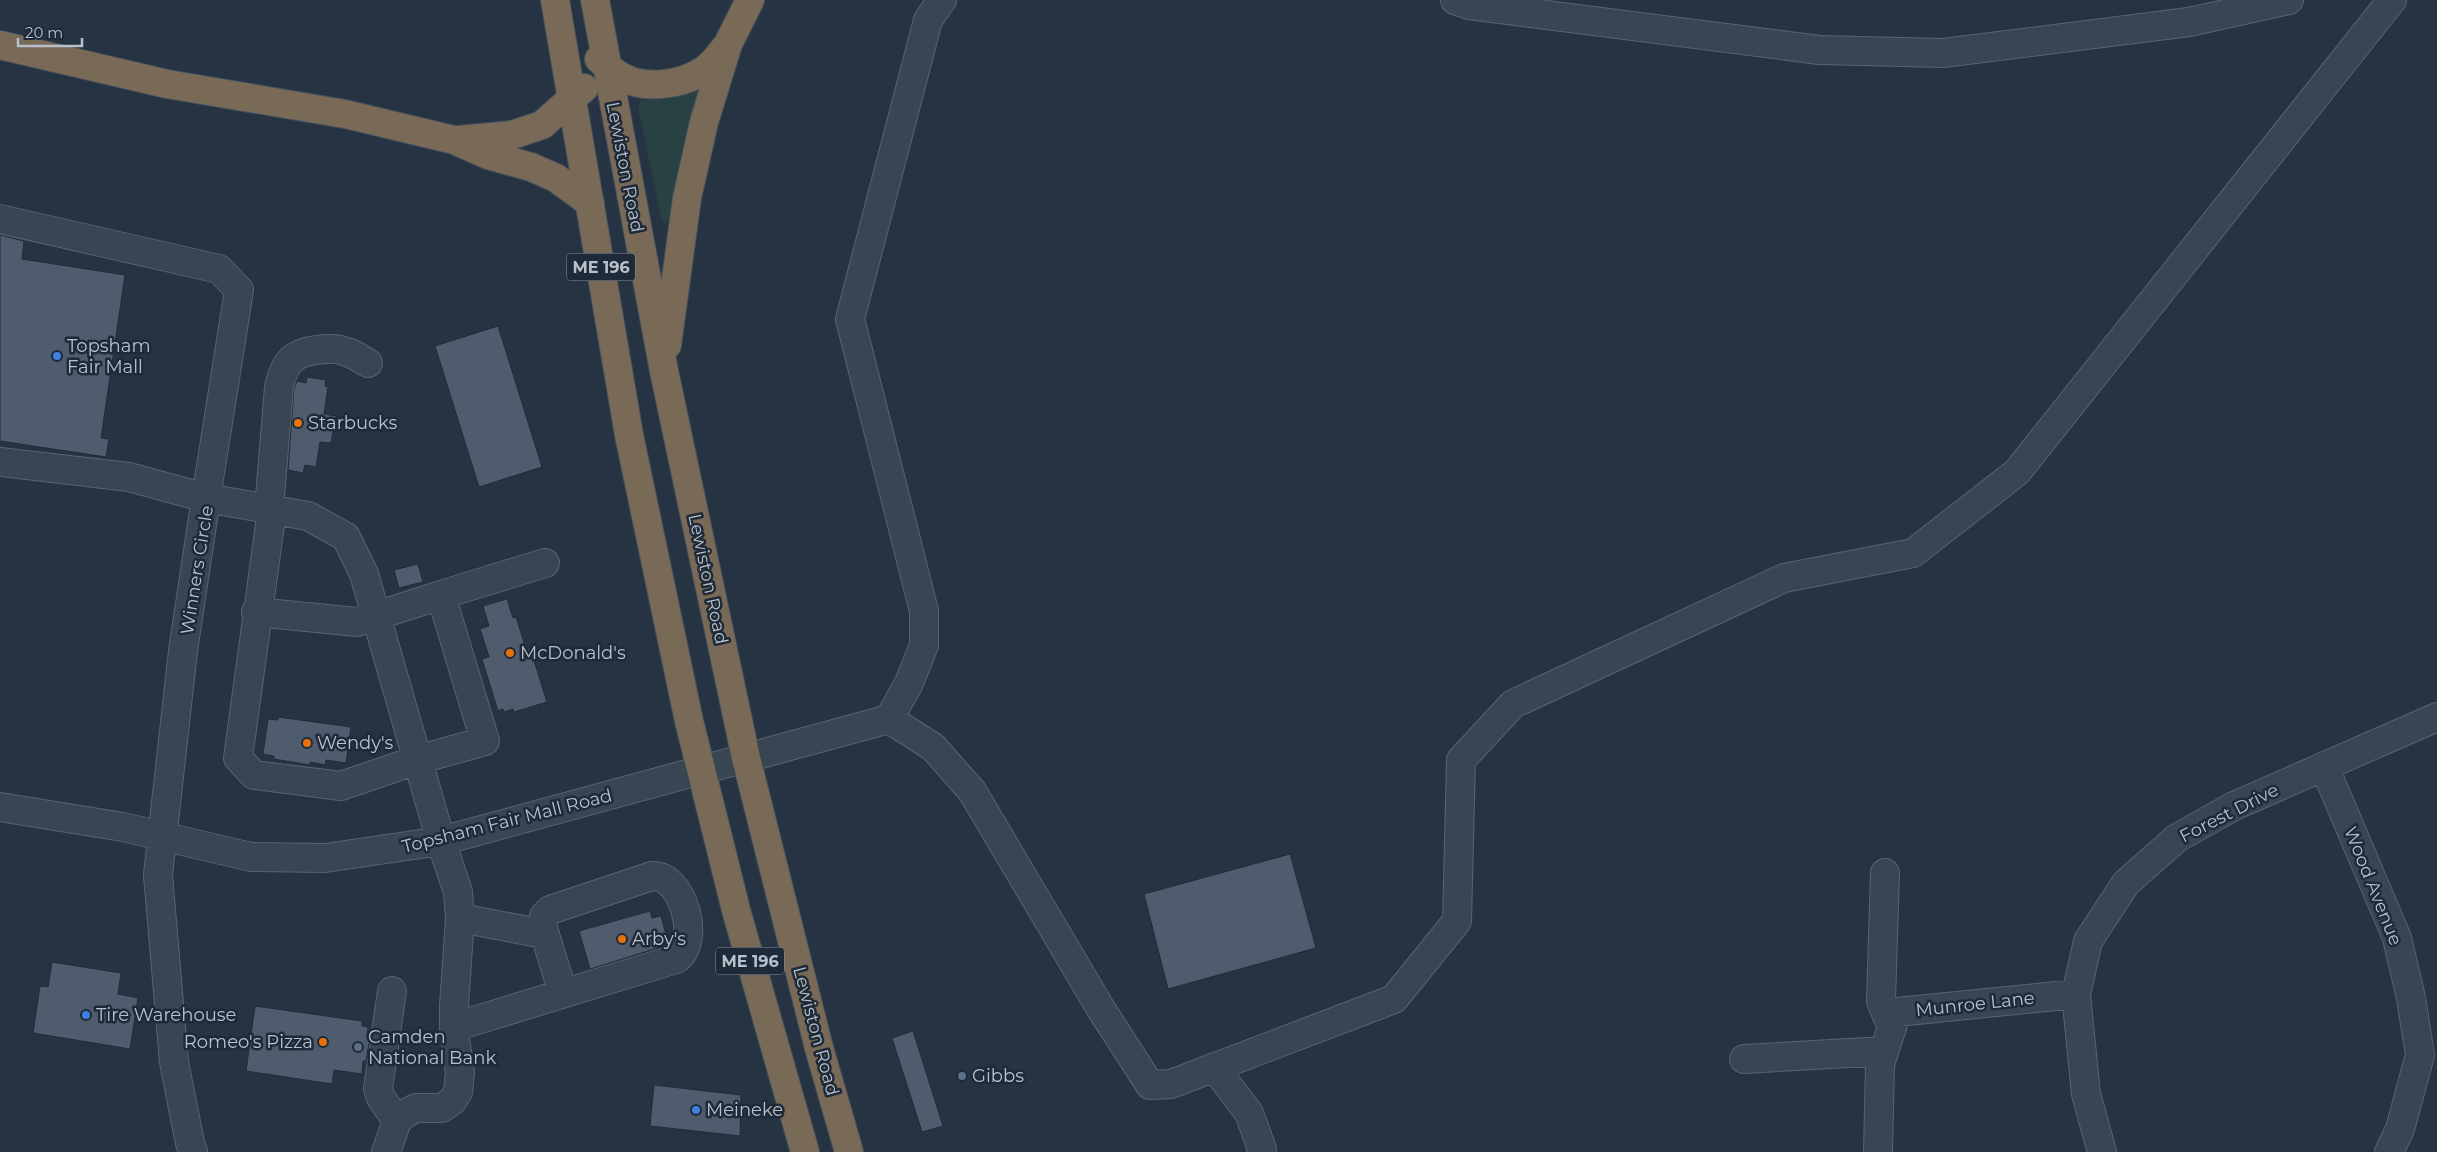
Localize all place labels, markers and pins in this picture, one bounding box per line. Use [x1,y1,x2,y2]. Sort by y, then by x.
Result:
place label: Topsham Fair Mall [67,335,151,378]
marker: Topsham Fair Mall [51,350,63,362]
place label: Starbucks [308,412,397,434]
marker: Starbucks [292,417,304,429]
place label: McDonald's [520,642,626,664]
marker: McDonald's [504,647,516,659]
place label: Wendy's [317,732,394,754]
marker: Wendy's [301,737,313,749]
place label: Arby's [632,928,686,950]
marker: Arby's [616,933,628,945]
place label: Tire Warehouse [96,1004,237,1026]
marker: Tire Warehouse [80,1009,92,1021]
place label: Camden National Bank [368,1026,496,1069]
place label: Romeo's Pizza [184,1031,313,1053]
marker: Romeo's Pizza [317,1036,329,1048]
marker: Camden National Bank [352,1041,364,1053]
place label: Gibbs [972,1065,1024,1087]
marker: Gibbs [956,1070,968,1082]
place label: Meineke [706,1099,783,1121]
marker: Meineke [690,1104,702,1116]

